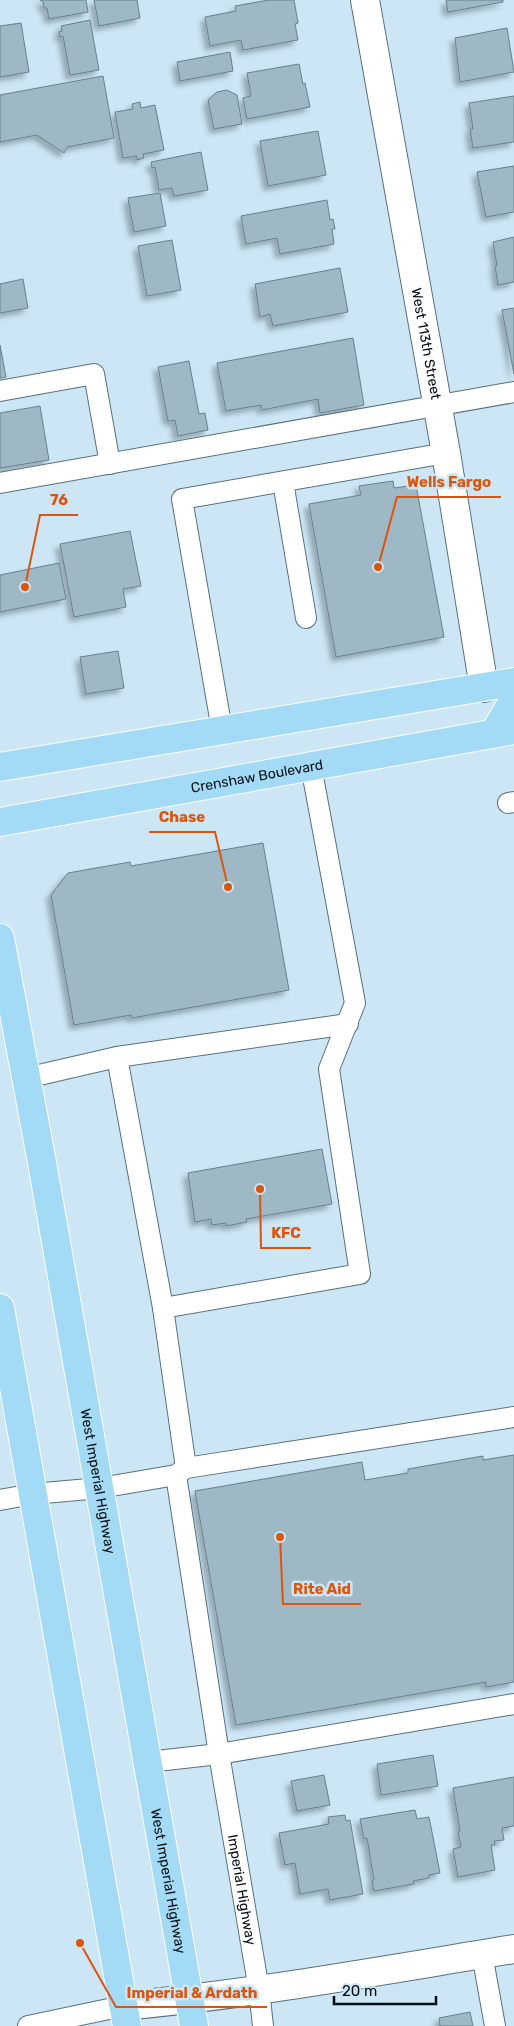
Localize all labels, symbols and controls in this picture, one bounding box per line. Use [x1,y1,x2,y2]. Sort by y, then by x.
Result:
street label: West 113th Street [408,286,445,401]
callout: Wells Fargo [397,467,501,497]
text: Wells Fargo [407,473,491,491]
callout: 76 [40,485,78,515]
text: 76 [50,491,68,509]
street label: Crenshaw Boulevard [189,756,324,796]
callout: Chase [149,802,215,832]
text: Chase [159,808,205,826]
callout: KFC [261,1218,311,1248]
text: KFC [271,1224,301,1242]
street label: West Imperial Highway [77,1407,119,1555]
callout: Rite Aid [283,1574,361,1604]
text: Rite Aid [293,1580,351,1598]
street label: West Imperial Highway [147,1807,190,1955]
street label: Imperial Highway [224,1833,260,1947]
scale bar [334,1974,436,2006]
callout: Imperial & Ardath [116,1977,267,2007]
text: 20 m [342,1982,377,2000]
text: Imperial & Ardath [127,1984,257,2002]

